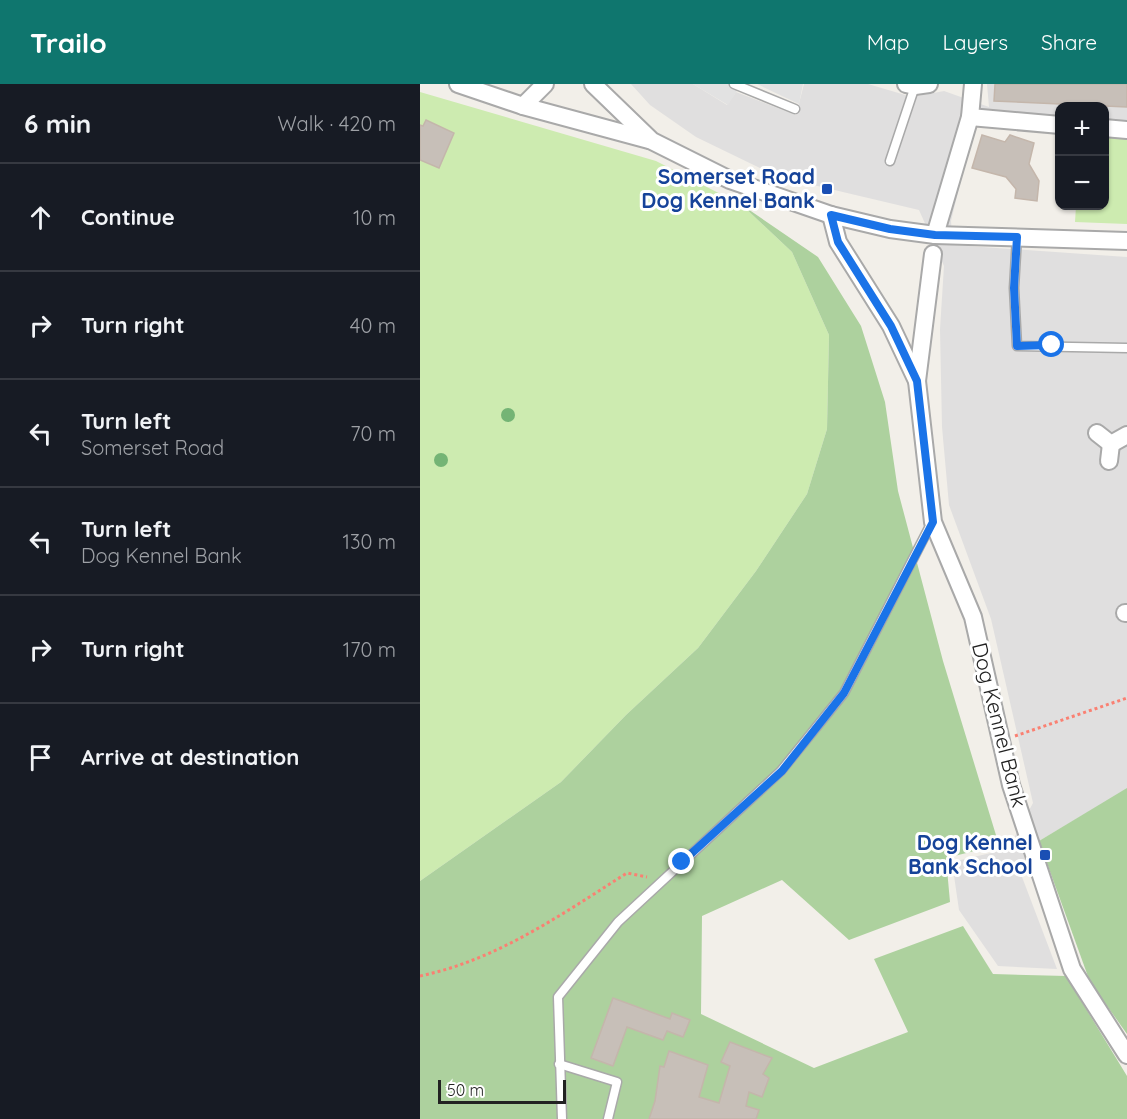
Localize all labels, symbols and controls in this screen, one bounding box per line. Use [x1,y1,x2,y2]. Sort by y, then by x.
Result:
text: Trailo [30,25,107,60]
text: Map [867,29,910,55]
text: Layers [943,29,1008,55]
text: Share [1041,29,1097,55]
map controls [1055,102,1109,210]
button: + [1055,102,1109,156]
text: 6 min [24,107,91,140]
text: Walk · 420 m [277,111,396,136]
button: − [1055,156,1109,210]
place label: Somerset Road Dog Kennel Bank [641,163,815,213]
marker: Somerset Road Dog Kennel Bank [820,182,834,196]
icon: ahead [24,201,57,234]
text: Continue [81,203,175,231]
text: 10 m [353,205,396,230]
icon: right [24,309,57,342]
text: Turn right [81,311,185,339]
text: 40 m [350,313,396,338]
route start [1038,331,1064,357]
text: Turn left [81,407,171,435]
icon: left [24,417,57,450]
text: 70 m [350,421,396,446]
text: Somerset Road [81,435,224,460]
text: Turn left [81,515,171,543]
icon: left [24,525,57,558]
text: 130 m [343,529,396,554]
text: Dog Kennel Bank [81,543,242,568]
icon: right [24,633,57,666]
text: Turn right [81,635,185,663]
text: 170 m [343,637,396,662]
street label: Dog Kennel Bank [967,640,1033,810]
icon: arrive [24,741,57,774]
text: Arrive at destination [81,743,299,771]
place label: Dog Kennel Bank School [908,829,1033,879]
route end [668,848,694,874]
marker: Dog Kennel Bank School [1038,848,1052,862]
scale bar [438,1077,566,1104]
text: 50 m [447,1080,484,1100]

